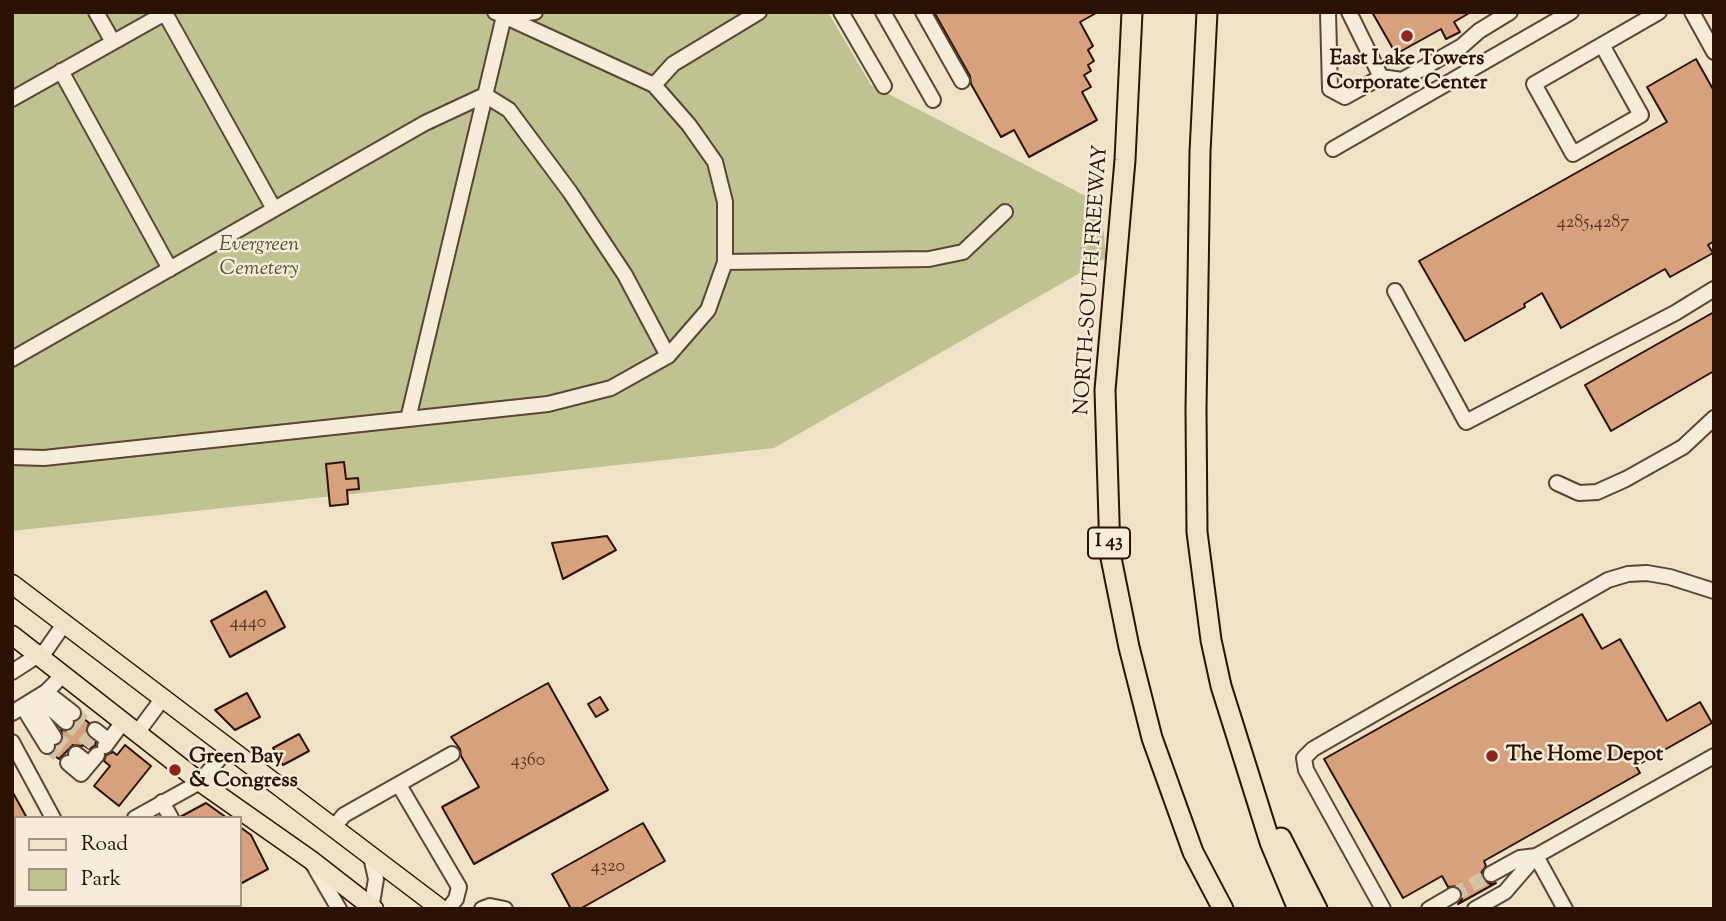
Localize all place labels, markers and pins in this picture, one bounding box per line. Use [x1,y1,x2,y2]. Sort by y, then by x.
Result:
marker: East Lake Towers Corporate Center [1399,28,1415,44]
place label: East Lake Towers Corporate Center [1327,47,1487,97]
place label: The Home Depot [1506,743,1663,769]
place label: Green Bay & Congress [189,745,298,795]
marker: The Home Depot [1484,748,1500,764]
marker: Green Bay & Congress [167,762,183,778]

